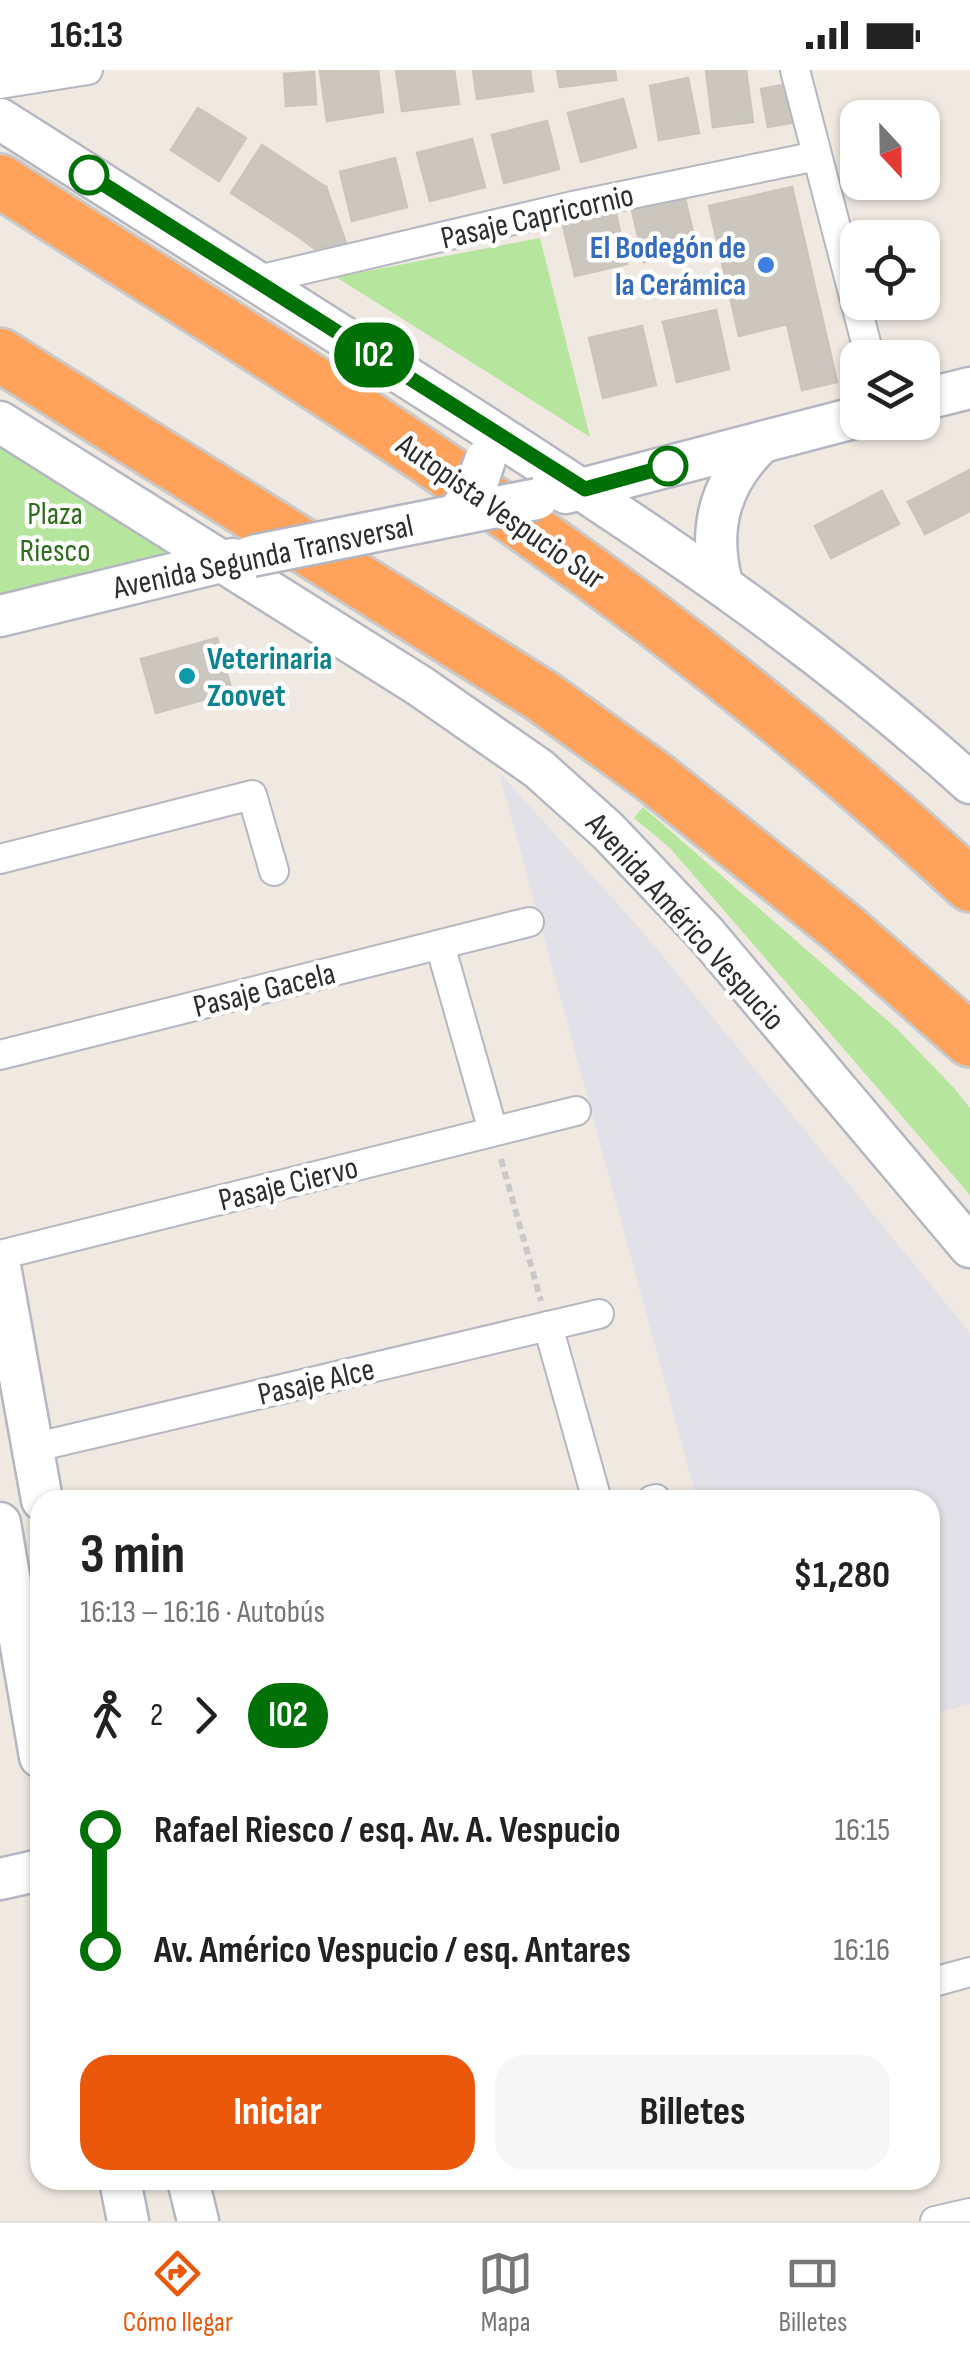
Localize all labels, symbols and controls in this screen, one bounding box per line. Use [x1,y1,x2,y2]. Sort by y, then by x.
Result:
text: 16:13 [50,13,123,58]
north arrow [840,100,940,200]
map controls [840,100,940,440]
unlabelled marker [70,156,108,194]
street label: Pasaje Capricornio [437,176,637,259]
button: locate [840,220,940,320]
place label: El Bodegón de la Cerámica [590,229,746,305]
marker: El Bodegón de la Cerámica [755,254,777,276]
line badge: I02 [316,322,432,388]
text: I02 [354,334,394,377]
button: layers [840,340,940,440]
street label: Autopista Vespucio Sur [388,425,612,599]
unlabelled marker [649,447,687,485]
park label: Plaza Riesco [19,495,91,571]
street label: Avenida Segunda Transversal [109,507,417,609]
place label: Veterinaria Zoovet [207,640,332,716]
marker: Veterinaria Zoovet [176,665,198,687]
street label: Avenida Américo Vespucio [576,805,793,1039]
street label: Pasaje Gacela [189,954,339,1027]
street label: Pasaje Ciervo [215,1148,362,1221]
street label: Pasaje Alce [254,1350,378,1415]
text: 3 min [80,1522,185,1589]
text: $1,280 [793,1553,890,1598]
text: 16:13 – 16:16 · Autobús [80,1593,325,1632]
icon: walk [80,1688,135,1743]
icon: forward [178,1688,233,1743]
text: I02 [268,1694,308,1737]
text: 2 [150,1696,163,1735]
text: Rafael Riesco / esq. Av. A. Vespucio [154,1808,621,1853]
text: 16:15 [835,1811,890,1850]
text: Av. Américo Vespucio / esq. Antares [154,1928,631,1973]
text: 16:16 [834,1931,890,1970]
button: Iniciar [80,2055,475,2170]
button: Billetes [495,2055,890,2170]
tab: Cómo llegar [123,2246,233,2339]
tab: Mapa [478,2246,533,2339]
tab: Billetes [778,2246,847,2339]

